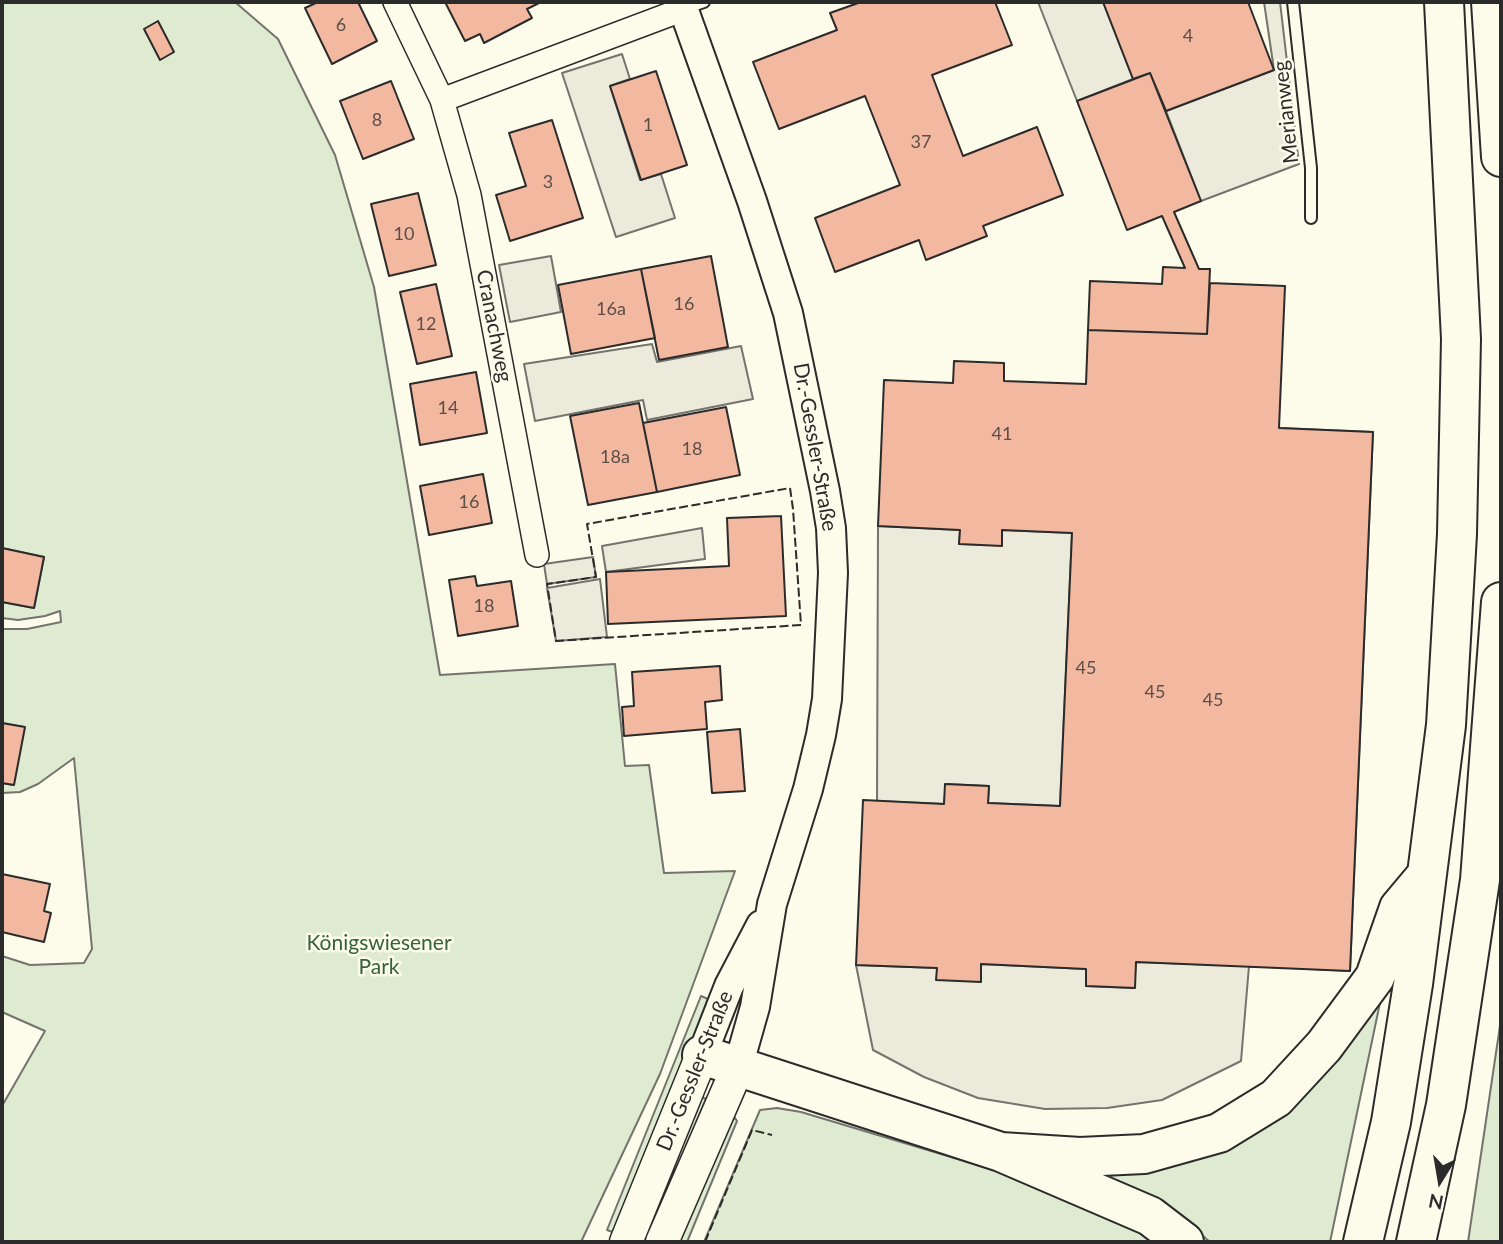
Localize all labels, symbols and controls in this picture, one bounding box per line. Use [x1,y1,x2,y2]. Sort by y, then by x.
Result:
house number: 6 [336,14,346,36]
house number: 4 [1183,25,1193,47]
street label: Merianweg [1268,59,1304,165]
house number: 8 [372,109,382,131]
house number: 1 [643,114,653,136]
house number: 37 [911,131,931,153]
house number: 3 [543,171,553,193]
house number: 10 [394,223,414,245]
street label: Cranachweg [471,268,517,384]
house number: 16 [674,293,694,315]
house number: 16a [596,298,626,320]
house number: 12 [416,313,436,335]
street label: Dr.-Gessler-Straße [788,361,842,533]
house number: 14 [438,397,458,419]
house number: 41 [992,423,1012,445]
house number: 18 [682,438,702,460]
house number: 18a [600,446,630,468]
house number: 16 [459,491,479,513]
house number: 18 [474,595,494,617]
house number: 45 [1076,657,1096,679]
house number: 45 [1145,681,1165,703]
house number: 45 [1203,689,1223,711]
park label: Königswiesener Park [306,930,452,980]
street label: Dr.-Gessler-Straße [651,987,739,1155]
north arrow [1405,1146,1475,1216]
text: N [1427,1189,1445,1215]

